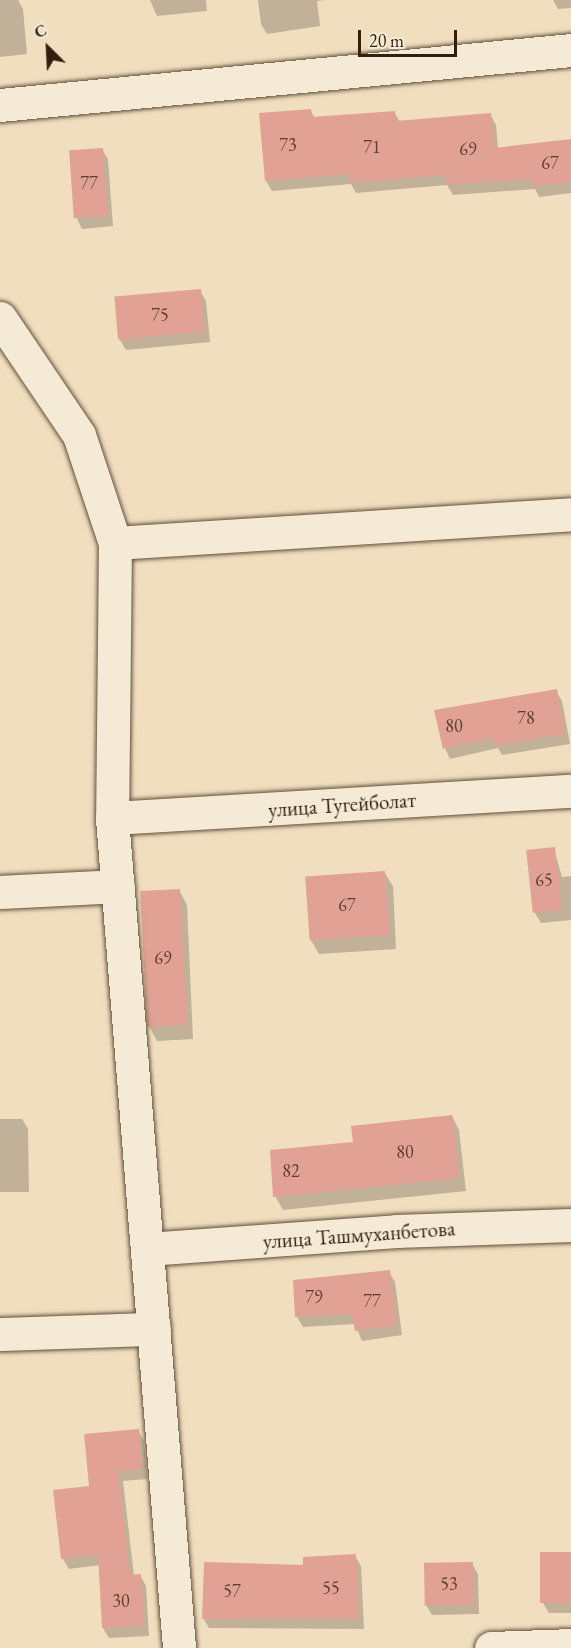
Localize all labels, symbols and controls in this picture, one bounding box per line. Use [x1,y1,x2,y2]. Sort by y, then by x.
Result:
north arrow [18,18,78,78]
scale bar [361,18,460,56]
text: С [31,19,50,43]
text: 20 m [369,29,404,52]
house number: 73 [279,134,297,156]
house number: 71 [363,136,381,158]
house number: 69 [459,138,477,160]
house number: 67 [541,152,559,174]
house number: 77 [80,172,98,194]
house number: 75 [151,304,169,326]
house number: 78 [517,707,535,729]
house number: 80 [445,715,463,737]
street label: улица Тугейболат [267,787,417,823]
house number: 65 [535,869,553,891]
house number: 67 [338,894,356,916]
house number: 69 [154,947,172,969]
house number: 80 [396,1141,414,1163]
house number: 82 [282,1160,300,1182]
street label: улица Ташмуханбетова [262,1216,456,1254]
house number: 79 [305,1286,323,1308]
house number: 77 [363,1290,381,1312]
house number: 53 [440,1573,458,1595]
house number: 55 [322,1577,340,1599]
house number: 57 [223,1580,241,1602]
house number: 30 [112,1590,130,1612]

